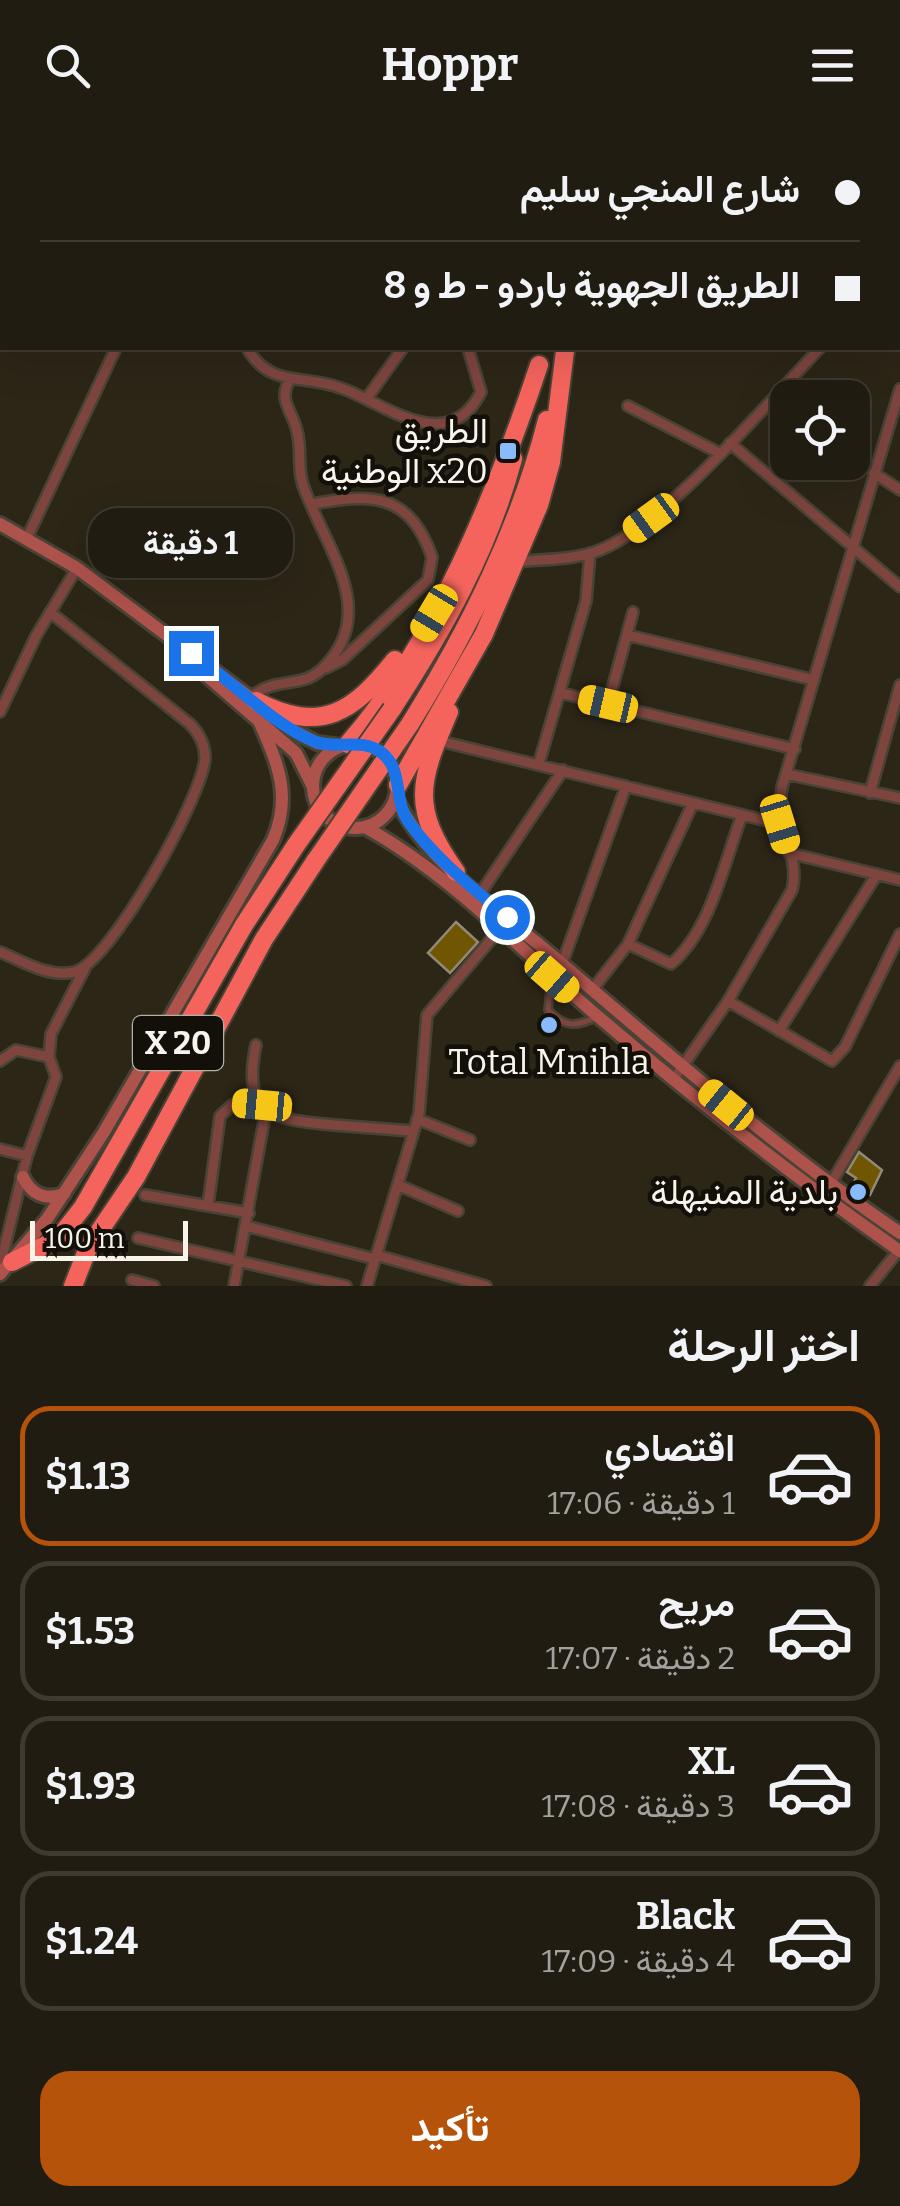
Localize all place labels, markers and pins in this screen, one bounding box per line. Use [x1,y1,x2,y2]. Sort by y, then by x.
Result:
place label: الطريق الوطنية x20 [321,410,488,493]
marker: الطريق الوطنية x20 [497,440,519,462]
marker: Total Mnihla [538,1014,560,1036]
place label: Total Mnihla [448,1041,650,1083]
place label: بلدية المنيهلة [651,1171,838,1214]
marker: بلدية المنيهلة [847,1181,869,1203]

